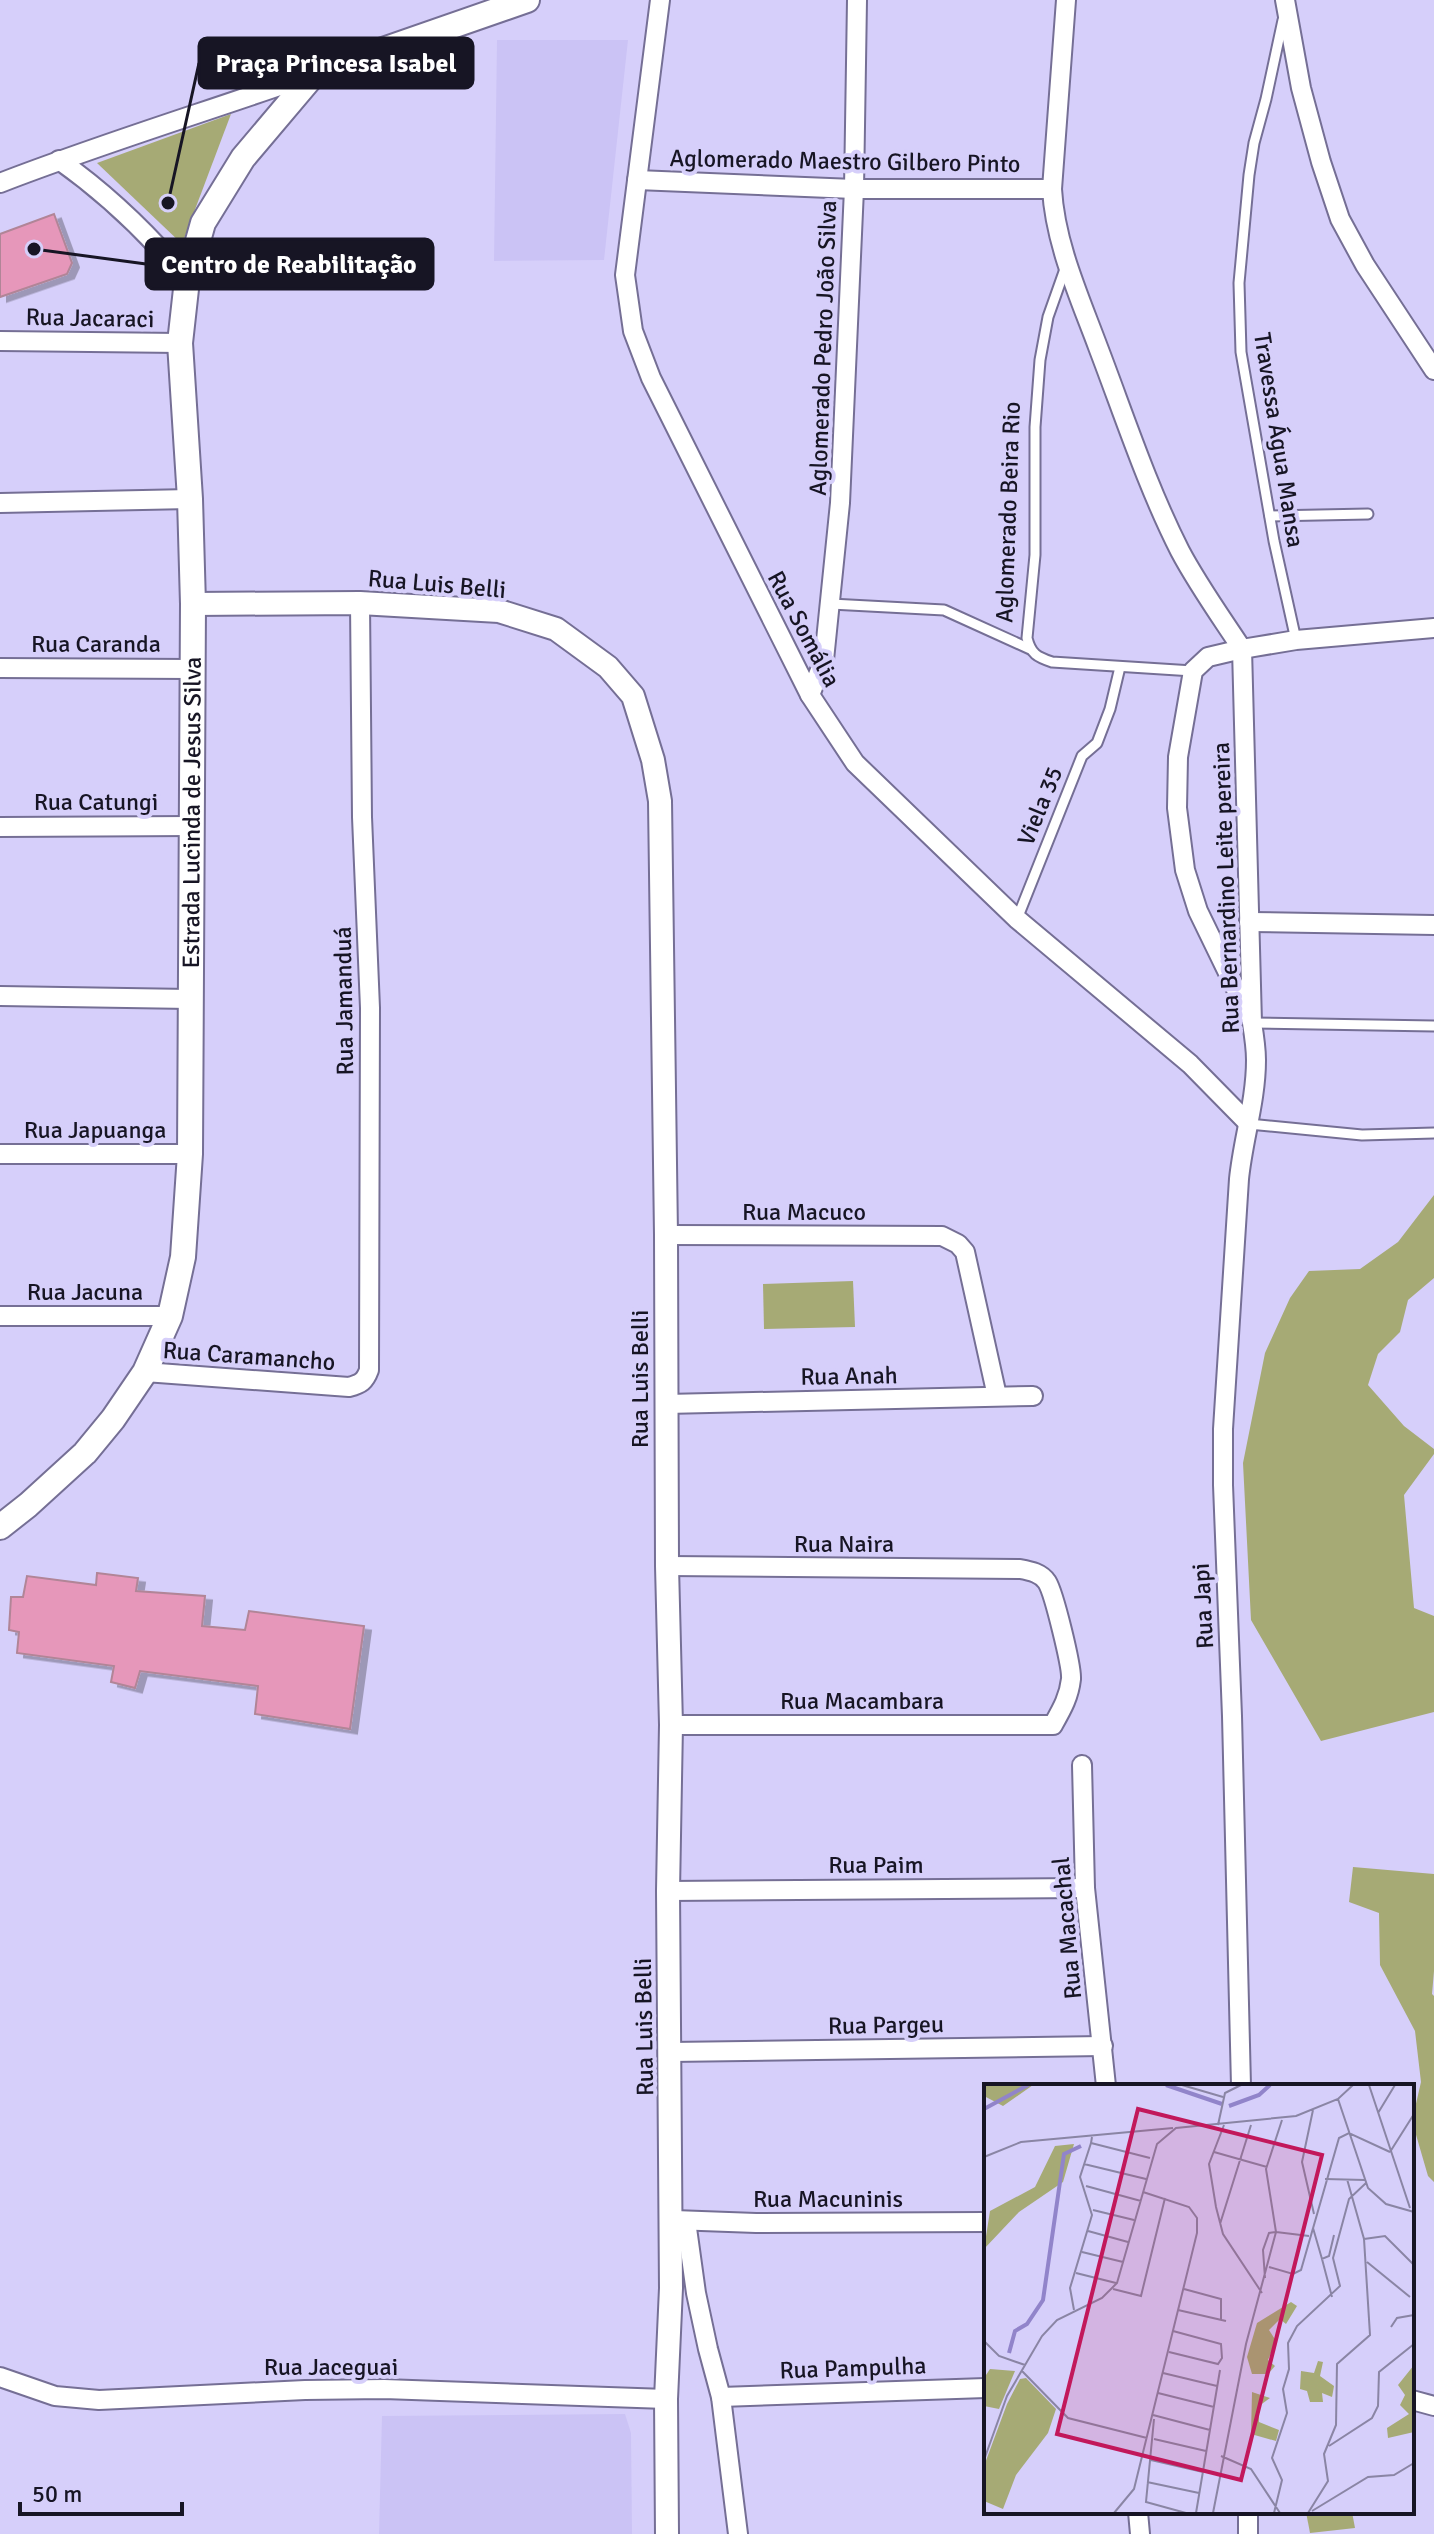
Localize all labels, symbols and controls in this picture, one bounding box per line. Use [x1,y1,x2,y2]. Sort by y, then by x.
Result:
callout: Praça Princesa Isabel [199,38,473,88]
text: Praça Princesa Isabel [215,48,457,80]
street label: Aglomerado Maestro Gilbero Pinto [669,143,1021,179]
street label: Aglomerado Pedro João Silva [803,200,843,496]
callout: Centro de Reabilitação [146,239,433,289]
text: Centro de Reabilitação [161,249,417,281]
street label: Rua Jacaraci [25,302,155,334]
street label: Travessa Água Mansa [1247,330,1311,550]
street label: Aglomerado Beira Rio [989,401,1027,623]
street label: Rua Luis Belli [367,563,507,605]
street label: Rua Somália [761,566,847,692]
street label: Rua Caranda [31,629,161,659]
street label: Estrada Lucinda de Jesus Silva [176,657,208,969]
street label: Rua Bernardino Leite pereira [1206,742,1246,1034]
street label: Viela 35 [1011,762,1069,850]
street label: Rua Catungi [34,787,158,817]
street label: Rua Jamanduá [328,926,360,1076]
street label: Rua Japuanga [24,1115,166,1145]
street label: Rua Macuco [742,1197,866,1227]
street label: Rua Jacuna [27,1277,143,1307]
street label: Rua Luis Belli [625,1310,655,1448]
street label: Rua Caramancho [162,1335,336,1377]
street label: Rua Anah [800,1360,898,1392]
street label: Rua Naira [794,1529,894,1559]
street label: Rua Japi [1186,1562,1220,1650]
street label: Rua Macambara [780,1686,944,1716]
street label: Rua Paim [828,1850,924,1880]
street label: Rua Macachal [1046,1856,1088,2000]
street label: Rua Luis Belli [628,1957,660,2097]
street label: Rua Pargeu [828,2009,944,2041]
inset map [984,2084,1414,2514]
street label: Rua Macuninis [753,2184,903,2214]
street label: Rua Pampulha [779,2350,927,2386]
street label: Rua Jaceguai [264,2352,398,2382]
scale bar [20,2466,182,2516]
text: 50 m [32,2479,82,2509]

